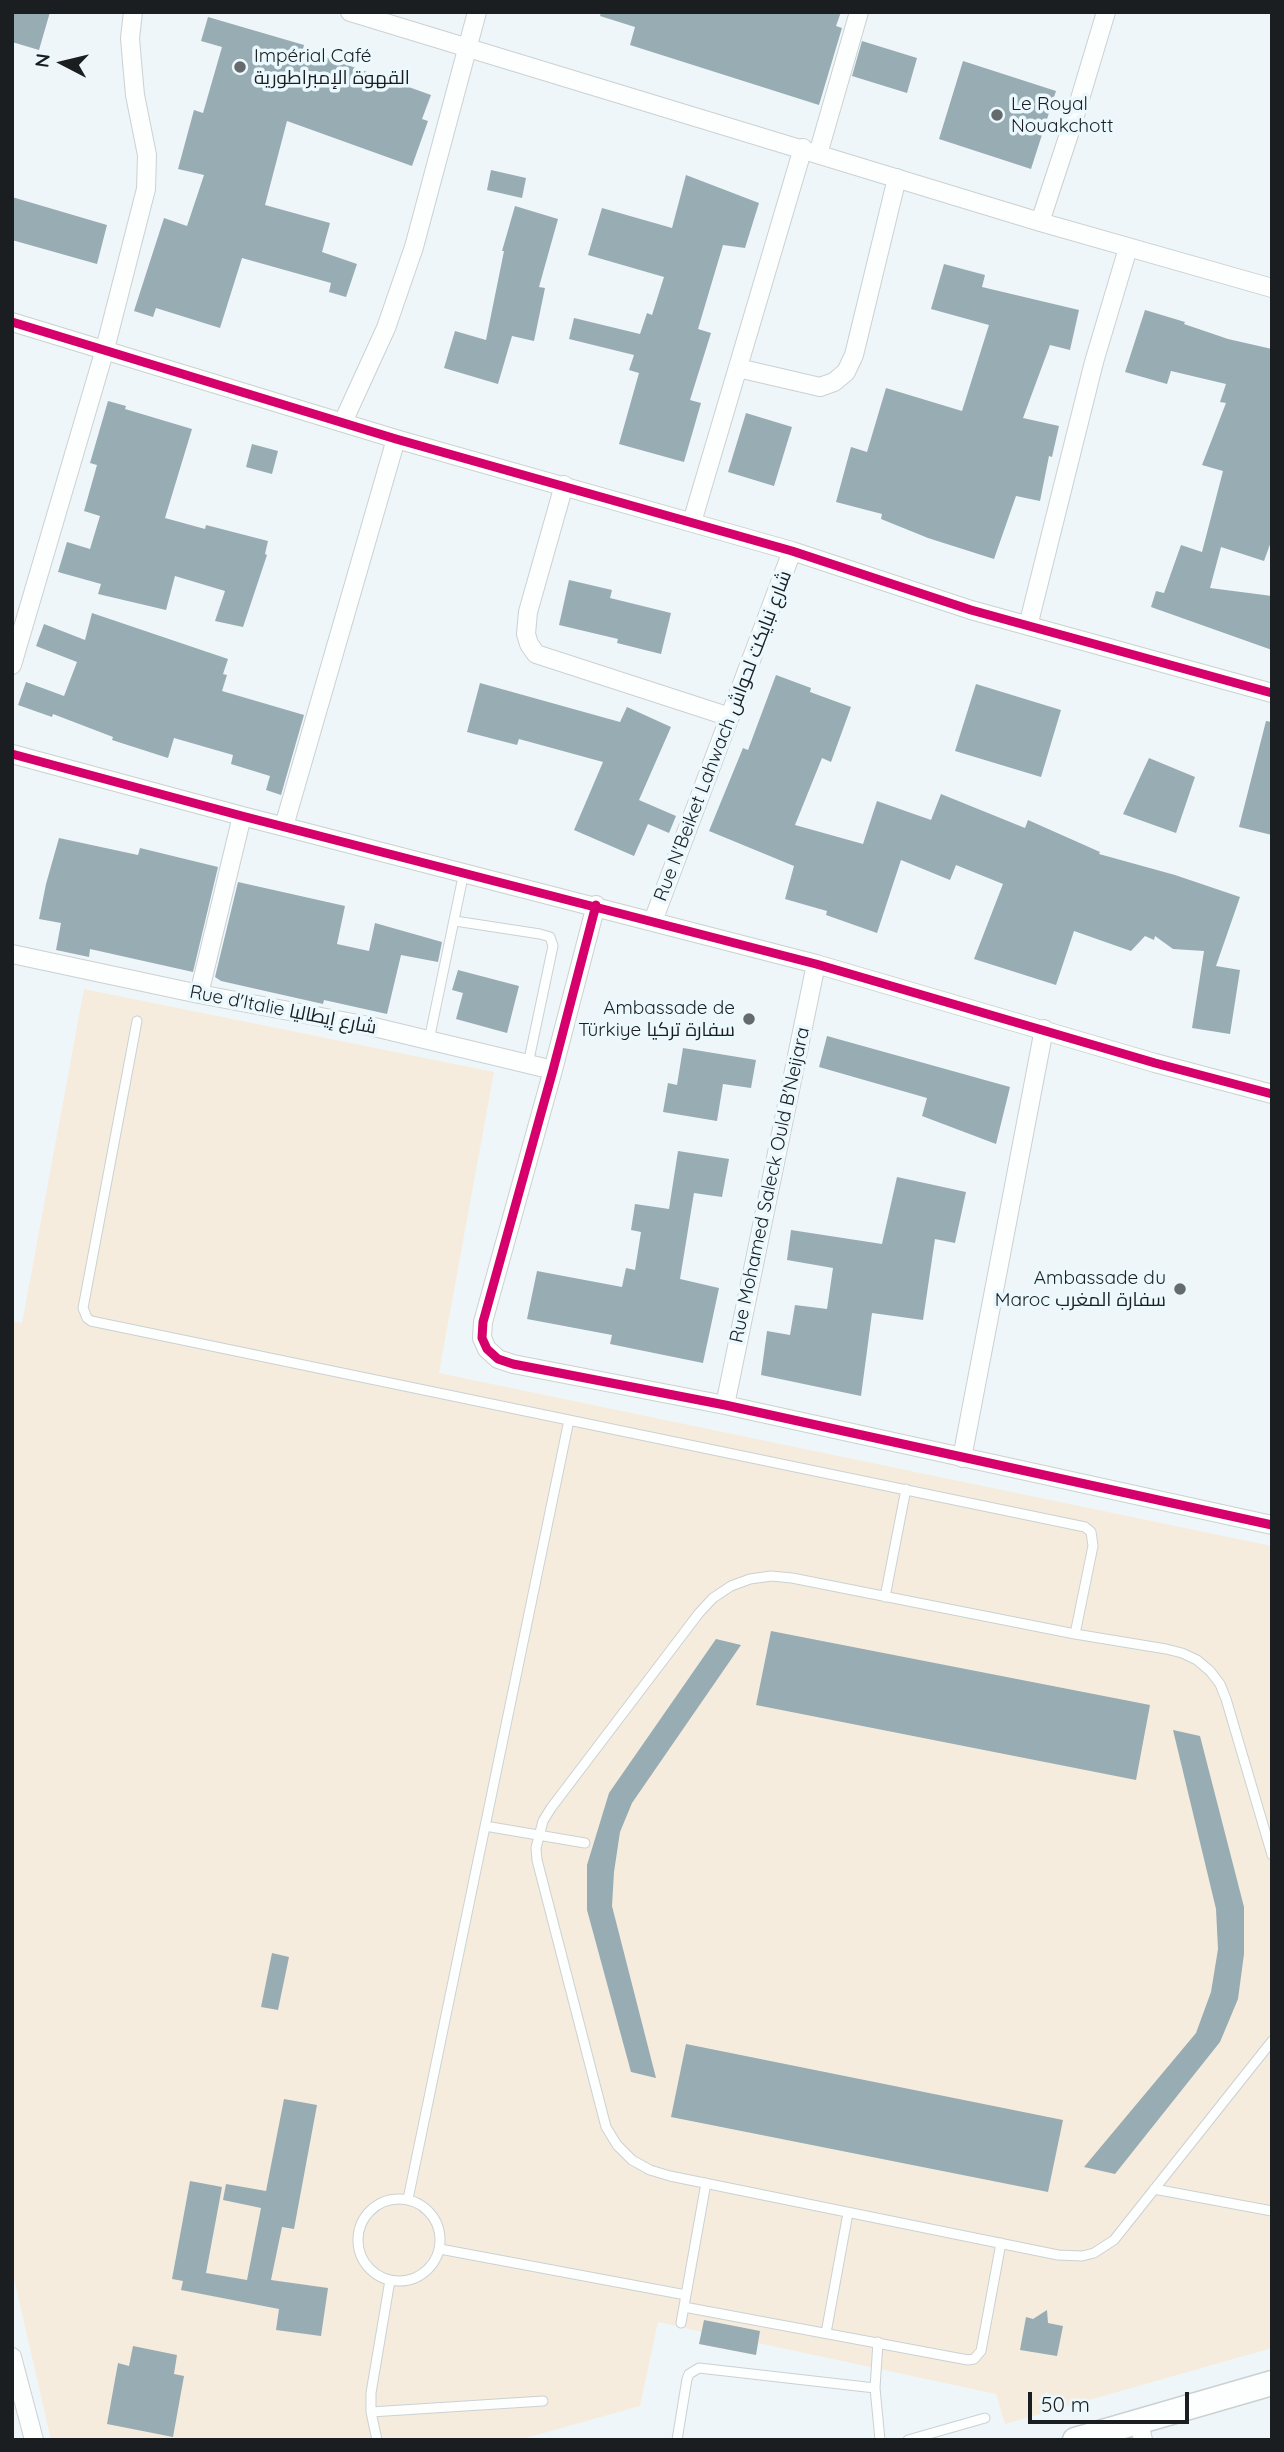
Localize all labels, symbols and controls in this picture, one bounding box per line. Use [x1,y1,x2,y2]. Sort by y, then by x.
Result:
north arrow [28,28,98,98]
place label: Impérial Café القهوة الإمبراطورية [254,45,410,89]
text: N [29,52,55,69]
marker: Impérial Café القهوة الإمبراطورية [232,59,248,75]
place label: Le Royal Nouakchott [1011,93,1113,137]
marker: Le Royal Nouakchott [989,107,1005,123]
street label: Rue N'Beiket Lahwach شارع نبايكت لحواش [649,567,797,905]
street label: Rue d'Italie شارع إيطاليا [188,981,378,1039]
place label: Ambassade de Türkiye سفارة تركيا [578,997,735,1041]
marker: Ambassade de Türkiye سفارة تركيا [741,1011,757,1027]
street label: Rue Mohamed Saleck Ould B'Neijara [725,1025,815,1345]
place label: Ambassade du Maroc سفارة المغرب [995,1267,1166,1311]
marker: Ambassade du Maroc سفارة المغرب [1172,1281,1188,1297]
scale bar [1032,2378,1193,2422]
text: 50 m [1041,2391,1090,2417]

